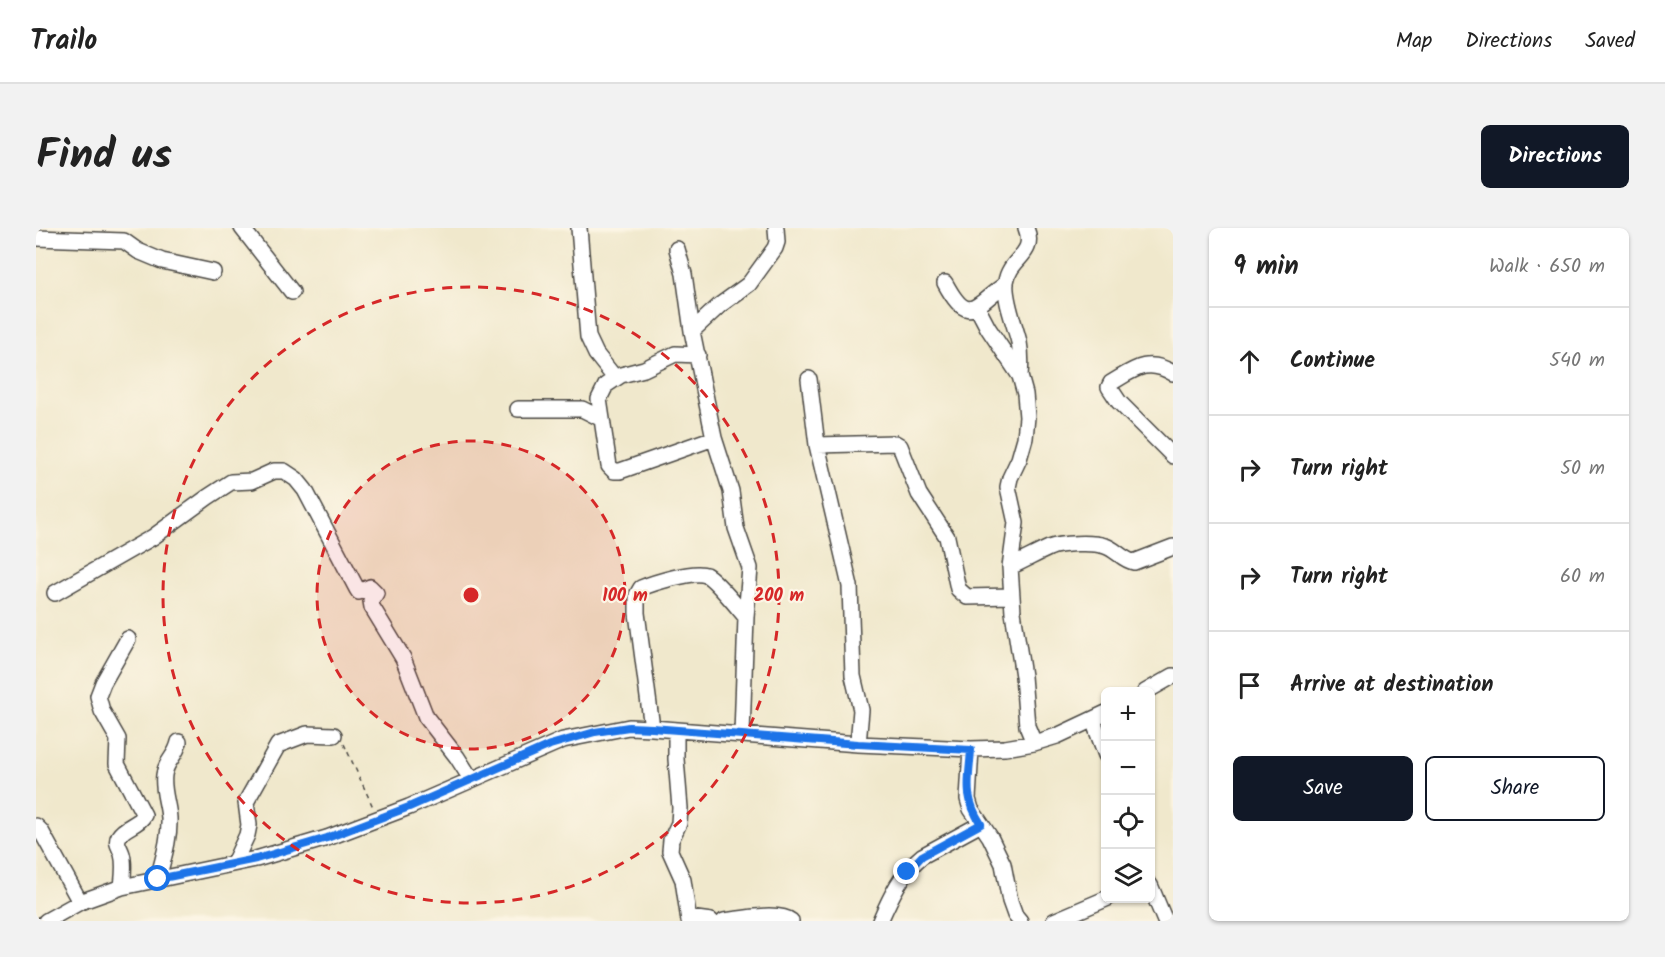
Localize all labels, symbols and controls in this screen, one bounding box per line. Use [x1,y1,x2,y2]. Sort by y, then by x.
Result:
text: Trailo [30,19,97,64]
text: Map [1396,25,1432,58]
text: Directions [1465,25,1552,58]
text: Saved [1585,25,1635,58]
text: Find us [36,123,172,190]
button: Directions [1481,125,1629,188]
text: 9 min [1233,246,1299,288]
text: Walk · 650 m [1489,251,1605,283]
text: Continue [1290,344,1375,379]
icon: ahead [1233,345,1266,378]
text: 540 m [1549,345,1605,377]
text: Turn right [1290,452,1388,487]
icon: right [1233,453,1266,486]
text: 50 m [1560,453,1605,485]
text: Turn right [1290,560,1388,595]
icon: right [1233,561,1266,594]
text: 60 m [1560,561,1605,593]
text: 100 m [602,582,648,611]
text: 200 m [754,582,805,611]
centre of rings [461,585,481,605]
text: Arrive at destination [1290,668,1493,703]
icon: arrive [1233,669,1266,702]
map controls [1101,687,1155,903]
button: + [1101,687,1155,741]
button: − [1101,741,1155,795]
button: Save [1233,756,1413,821]
button: Share [1425,756,1605,821]
button: locate [1101,795,1155,849]
button: layers [1101,849,1155,903]
route end [893,858,919,884]
route start [144,865,170,891]

